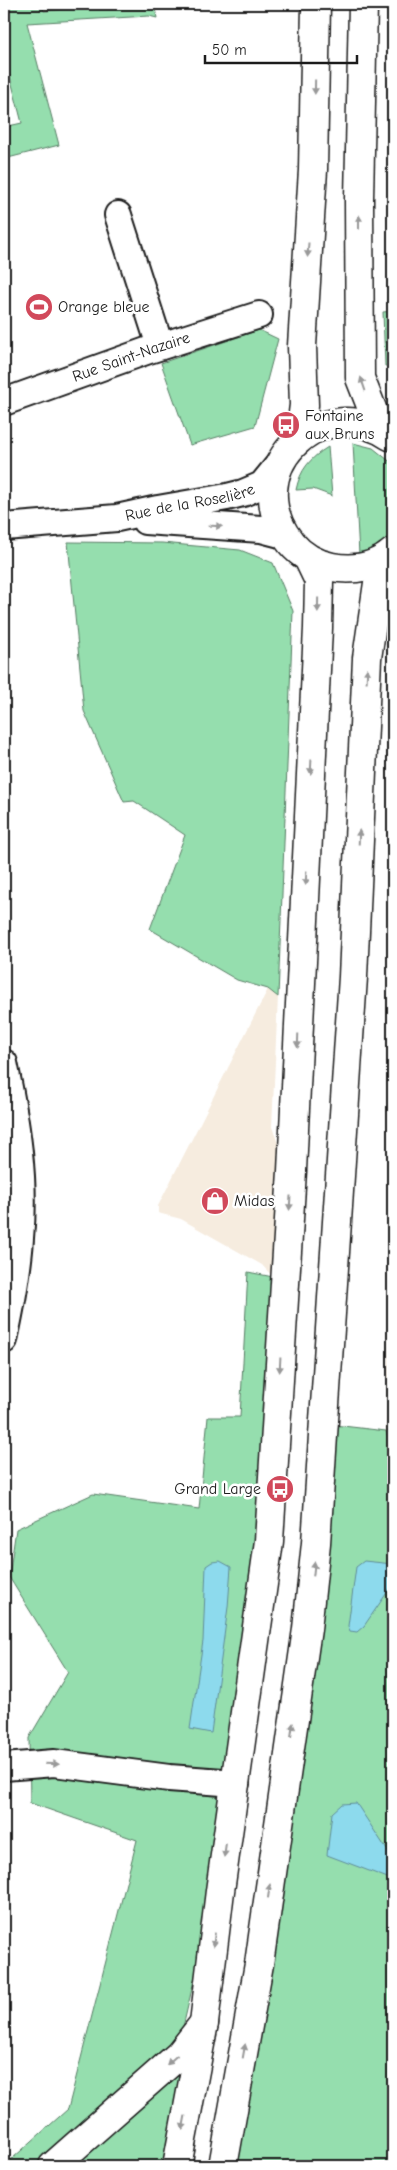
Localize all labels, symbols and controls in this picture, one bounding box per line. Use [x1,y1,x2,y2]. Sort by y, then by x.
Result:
scale bar [205,32,357,64]
text: 50 m [212,41,247,59]
one-way arrow [311,80,319,96]
one-way arrow [355,214,363,230]
one-way arrow [304,242,312,258]
sports icon: Orange bleue [24,292,54,322]
place label: Orange bleue [58,298,150,316]
street label: Rue Saint-Nazaire [70,329,192,386]
one-way arrow [359,376,367,391]
place label: Fontaine aux Bruns [305,407,375,443]
bus stop icon: Fontaine aux Bruns [271,410,301,440]
street label: Rue de la Roselière [124,480,258,525]
one-way arrow [207,522,223,530]
one-way arrow [314,597,322,613]
one-way arrow [363,667,371,683]
one-way arrow [307,759,315,775]
one-way arrow [355,829,363,845]
one-way arrow [301,871,309,887]
one-way arrow [294,1033,302,1049]
shop icon: Midas [200,1186,230,1216]
place label: Midas [234,1192,275,1210]
one-way arrow [286,1195,294,1211]
one-way arrow [275,1357,283,1373]
bus stop icon: Grand Large [265,1474,295,1504]
place label: Grand Large [174,1480,261,1498]
one-way arrow [310,1560,318,1576]
one-way arrow [288,1721,296,1737]
one-way arrow [45,1760,61,1768]
one-way arrow [221,1843,229,1859]
one-way arrow [266,1882,274,1898]
one-way arrow [210,1932,218,1948]
one-way arrow [240,2043,248,2059]
one-way arrow [166,2055,179,2066]
one-way arrow [180,2115,188,2131]

